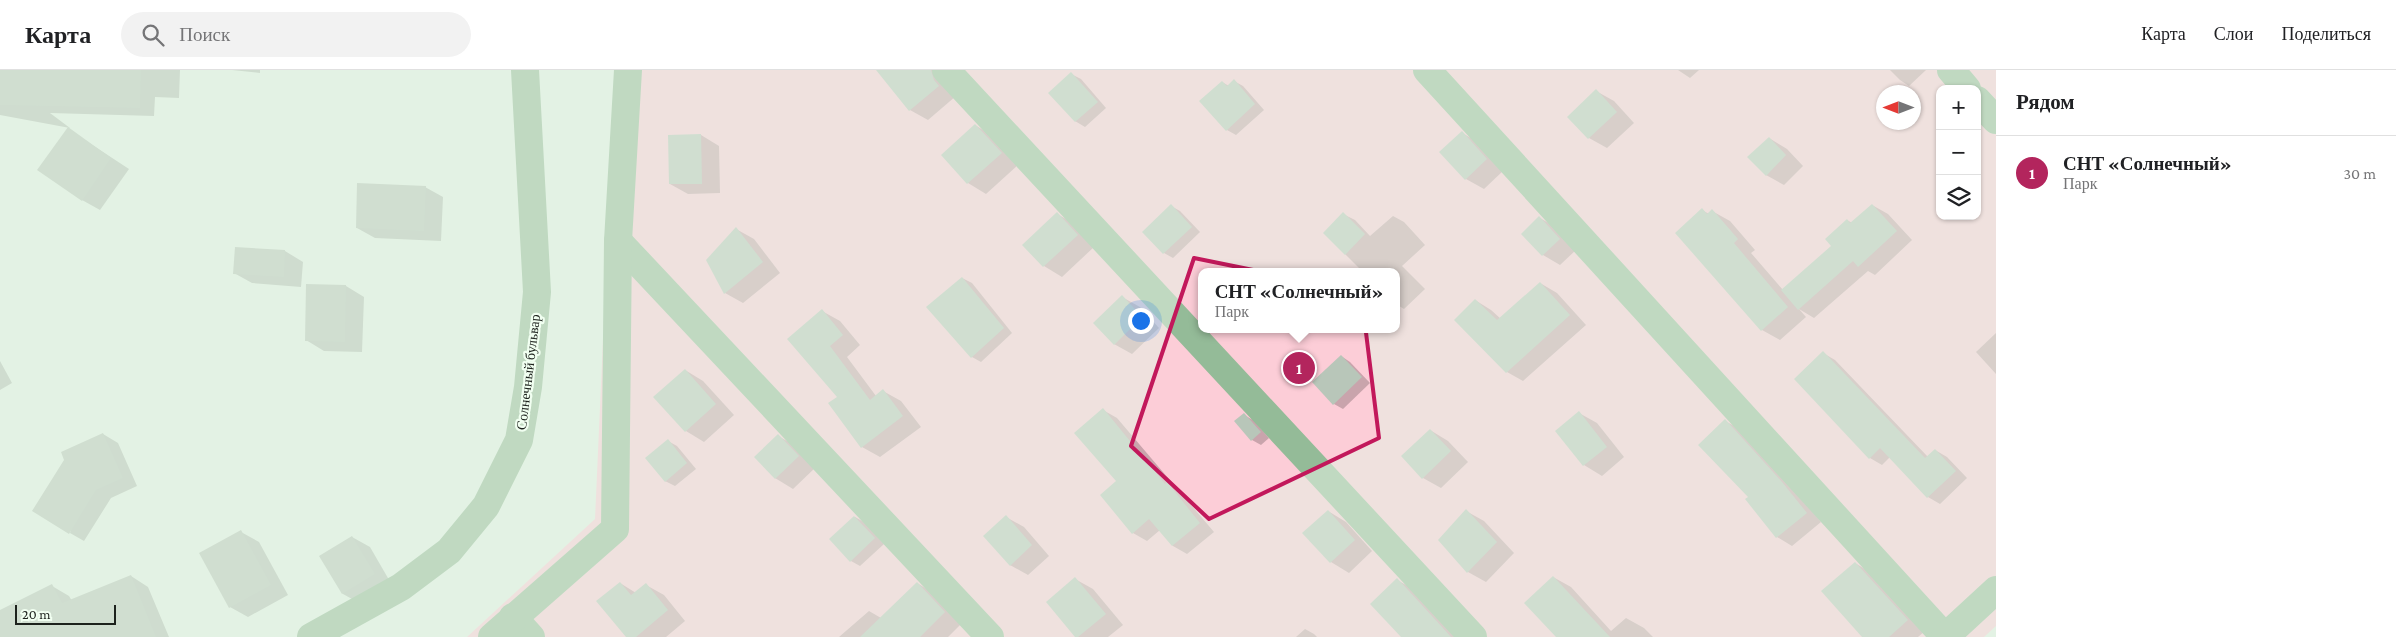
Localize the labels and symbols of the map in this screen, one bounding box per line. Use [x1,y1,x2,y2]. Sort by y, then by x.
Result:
north arrow [1876,85,1921,130]
your location [1128,308,1154,334]
street label: Солнечный бульвар [513,313,543,431]
pin: 1 [1283,349,1315,387]
scale bar [15,602,116,625]

